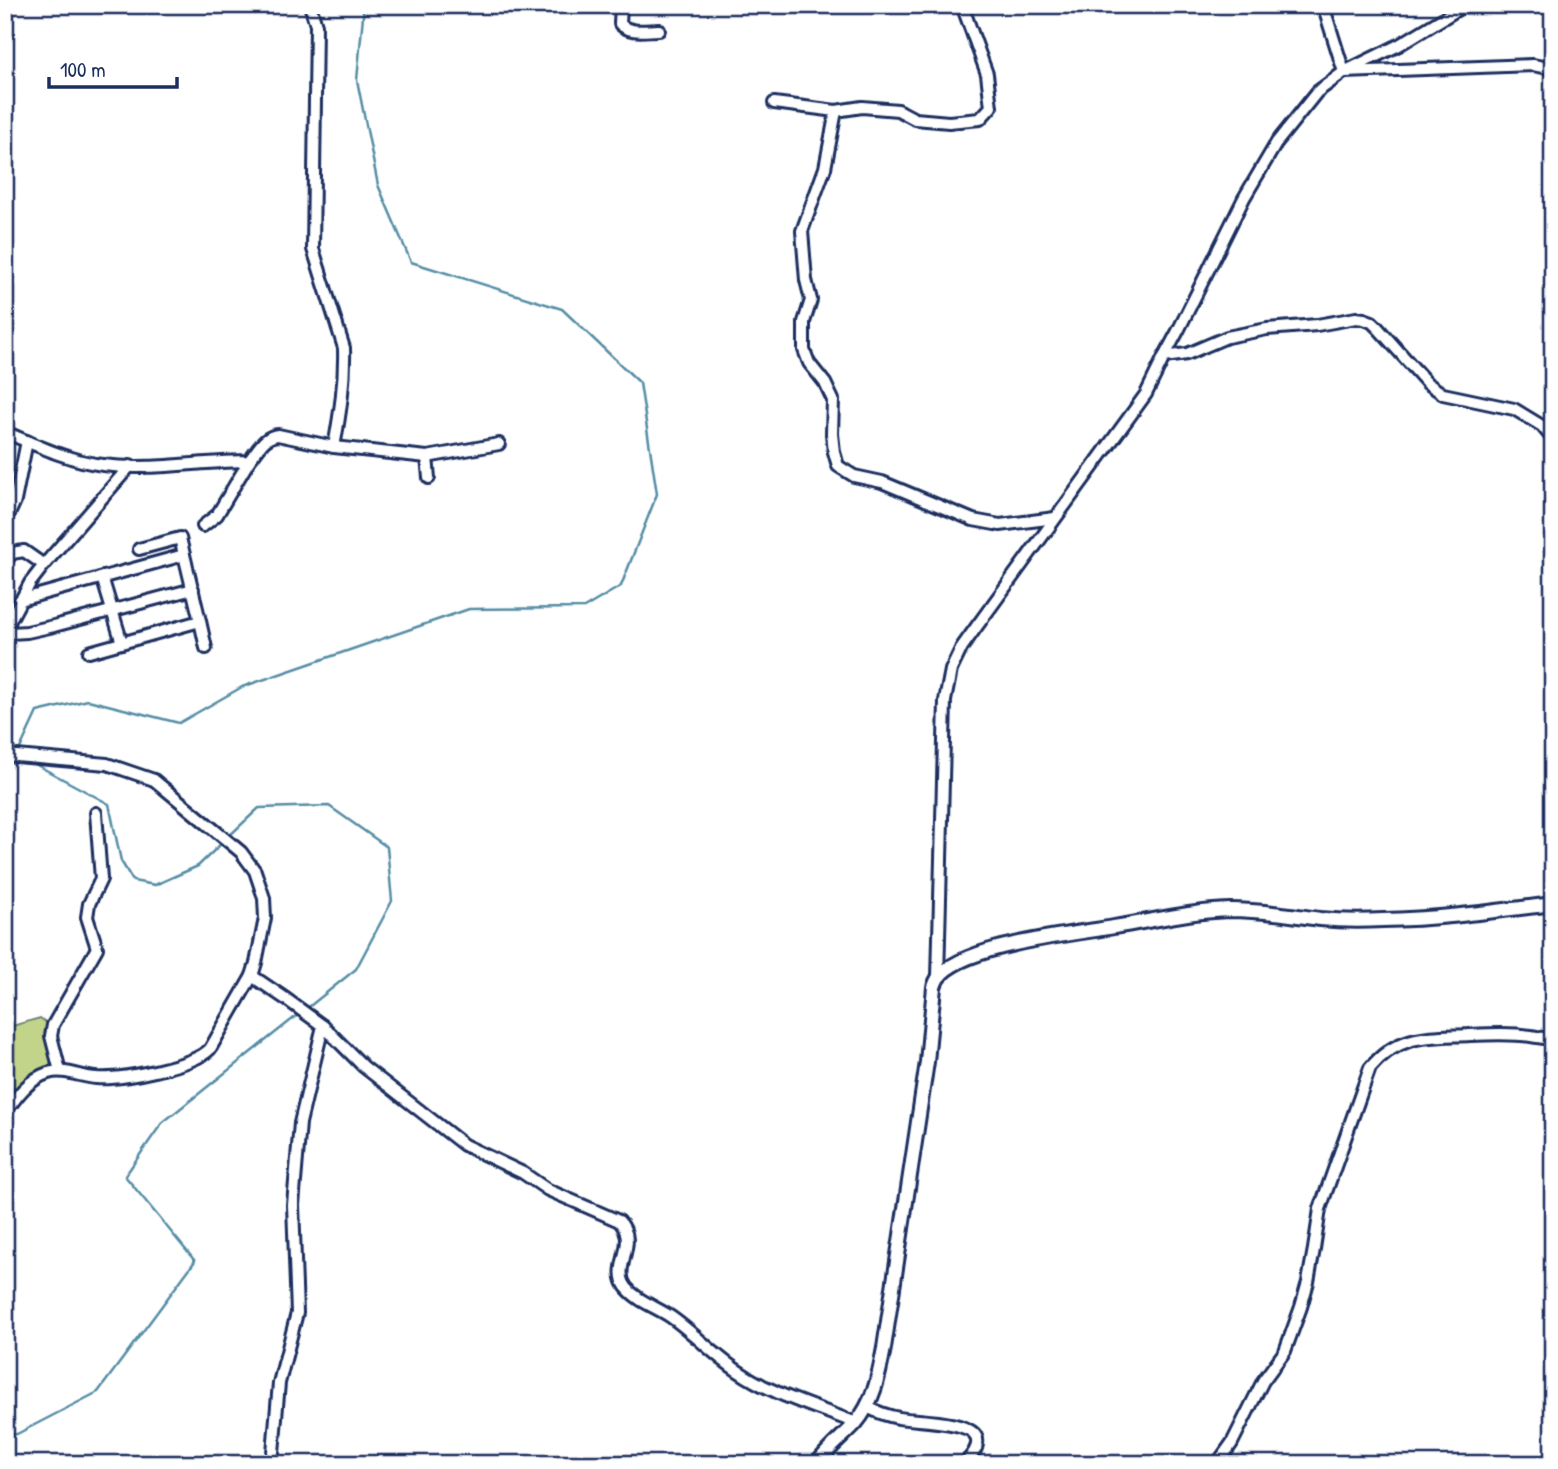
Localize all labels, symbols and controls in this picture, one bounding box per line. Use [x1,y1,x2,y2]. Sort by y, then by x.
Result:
scale bar [49,46,177,90]
text: 100 m [60,55,106,84]

